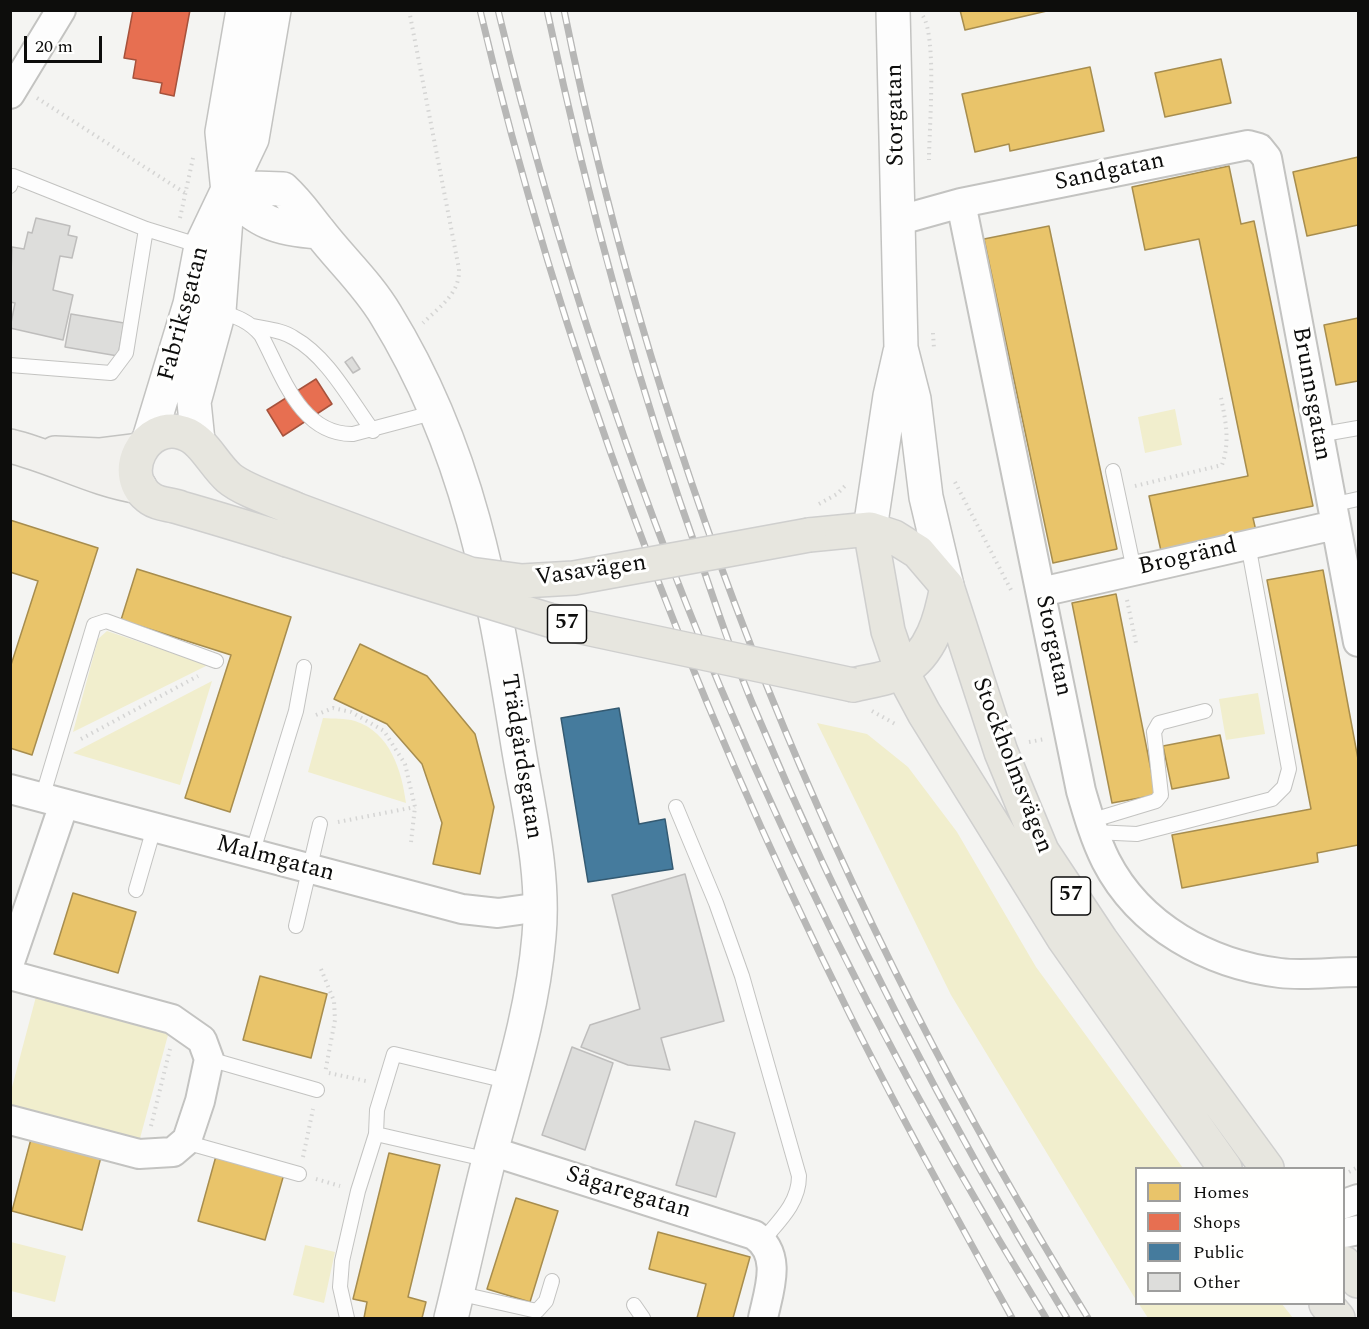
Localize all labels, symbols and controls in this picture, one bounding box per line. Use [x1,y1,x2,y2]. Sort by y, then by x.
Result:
scale bar [27,24,105,62]
text: 20 m [35,33,73,60]
street label: Storgatan [882,63,912,167]
street label: Sandgatan [1053,147,1167,199]
street label: Fabriksgatan [153,244,217,384]
street label: Brunnsgatan [1284,325,1336,463]
street label: Brogränd [1136,533,1240,583]
street label: Vasavägen [534,550,648,594]
street label: Storgatan [1027,593,1077,699]
road number: 57 [548,605,586,643]
street label: Trädgårdsgatan [493,672,547,842]
street label: Stockholmsvägen [964,674,1058,858]
street label: Malmgatan [213,830,337,890]
road number: 57 [1052,877,1090,915]
street label: Sågaregatan [562,1161,694,1227]
legend [1135,1167,1345,1305]
text: Homes [1193,1179,1249,1206]
text: Shops [1193,1209,1241,1236]
text: Public [1193,1239,1244,1266]
text: Other [1193,1269,1240,1296]

